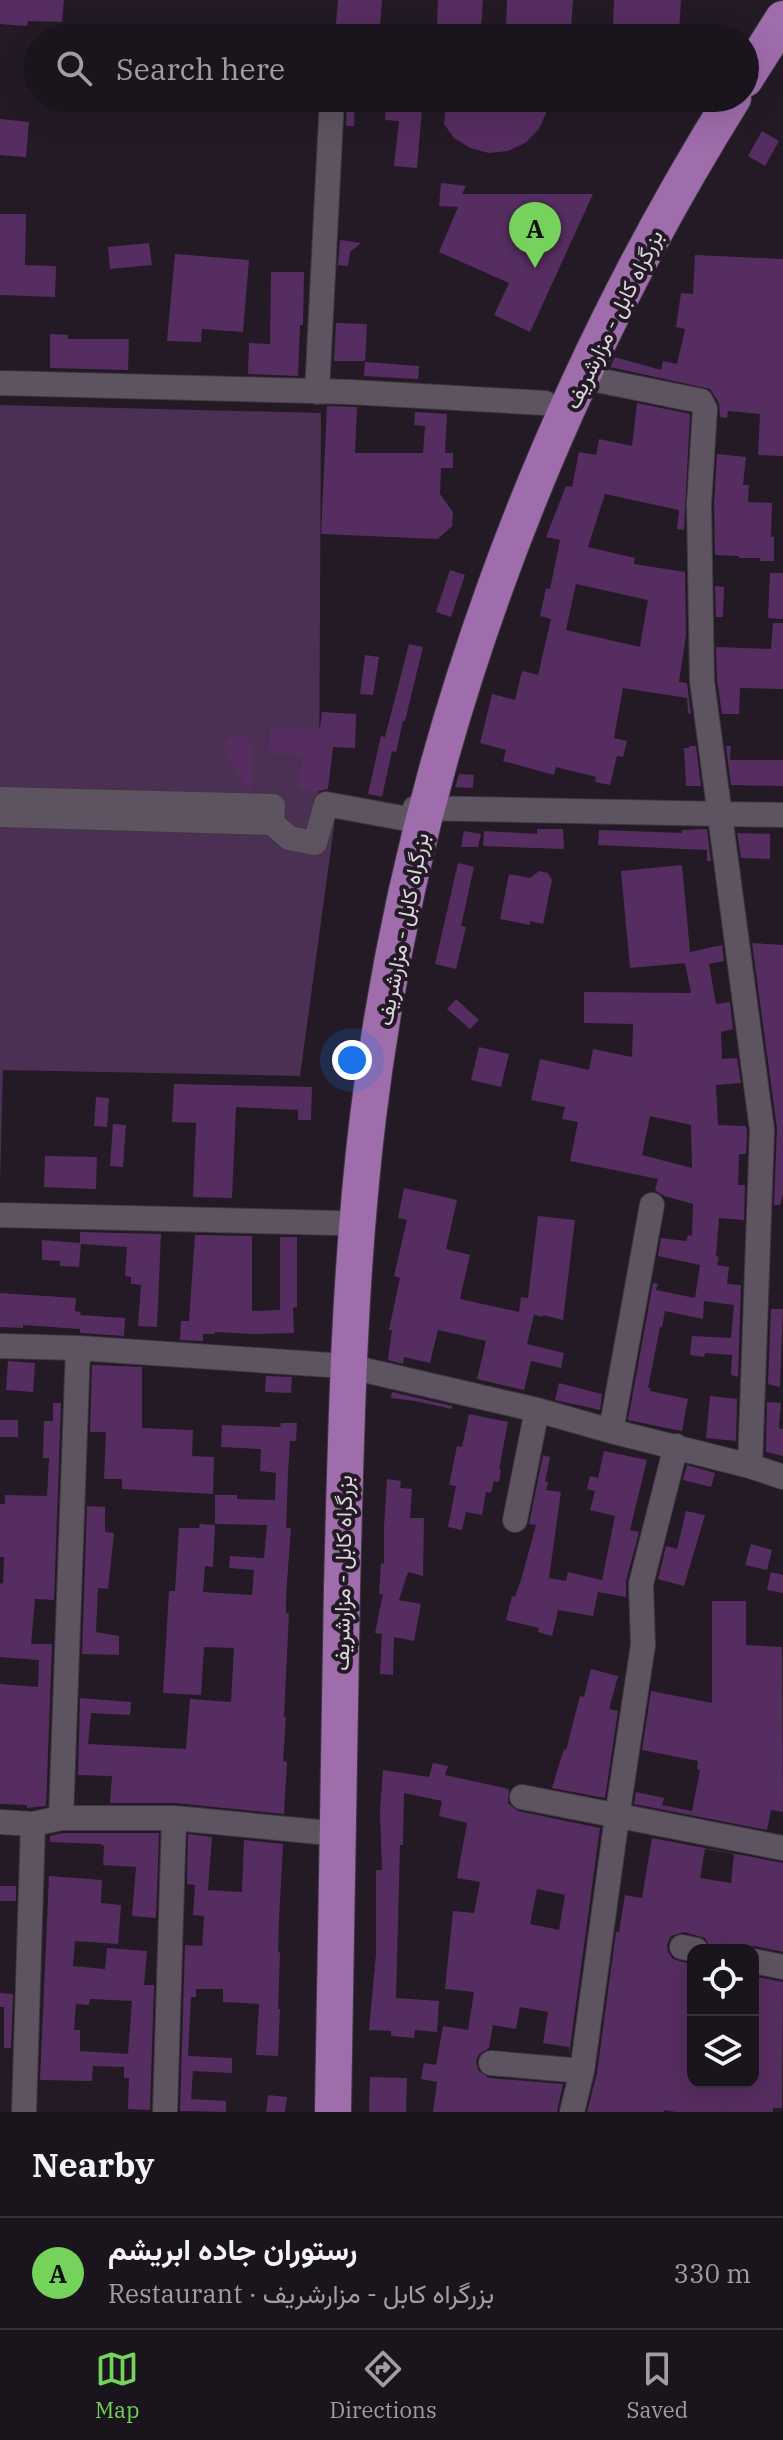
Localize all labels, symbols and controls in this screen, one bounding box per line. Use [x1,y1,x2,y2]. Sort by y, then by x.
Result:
search box [24,24,759,112]
icon: search [52,46,96,90]
text: Search here [116,49,285,88]
pin: A [509,202,561,268]
street label: بزرگراه کابل - مزارشریف [557,225,669,413]
street label: بزرگراه کابل - مزارشریف [369,830,435,1028]
your location [332,1040,372,1080]
street label: بزرگراه کابل - مزارشریف [326,1475,358,1671]
map controls [687,1944,759,2088]
button: locate [687,1944,759,2016]
button: layers [687,2016,759,2088]
text: Nearby [32,2142,154,2186]
text: رستوران جاده ابریشم [108,2229,357,2268]
text: A [49,2256,67,2290]
text: 330 m [673,2256,751,2290]
text: Restaurant · بزرگراه کابل - مزارشریف [108,2276,494,2310]
tab: Map [95,2347,140,2424]
tab: Directions [329,2347,437,2424]
tab: Saved [626,2347,688,2424]

